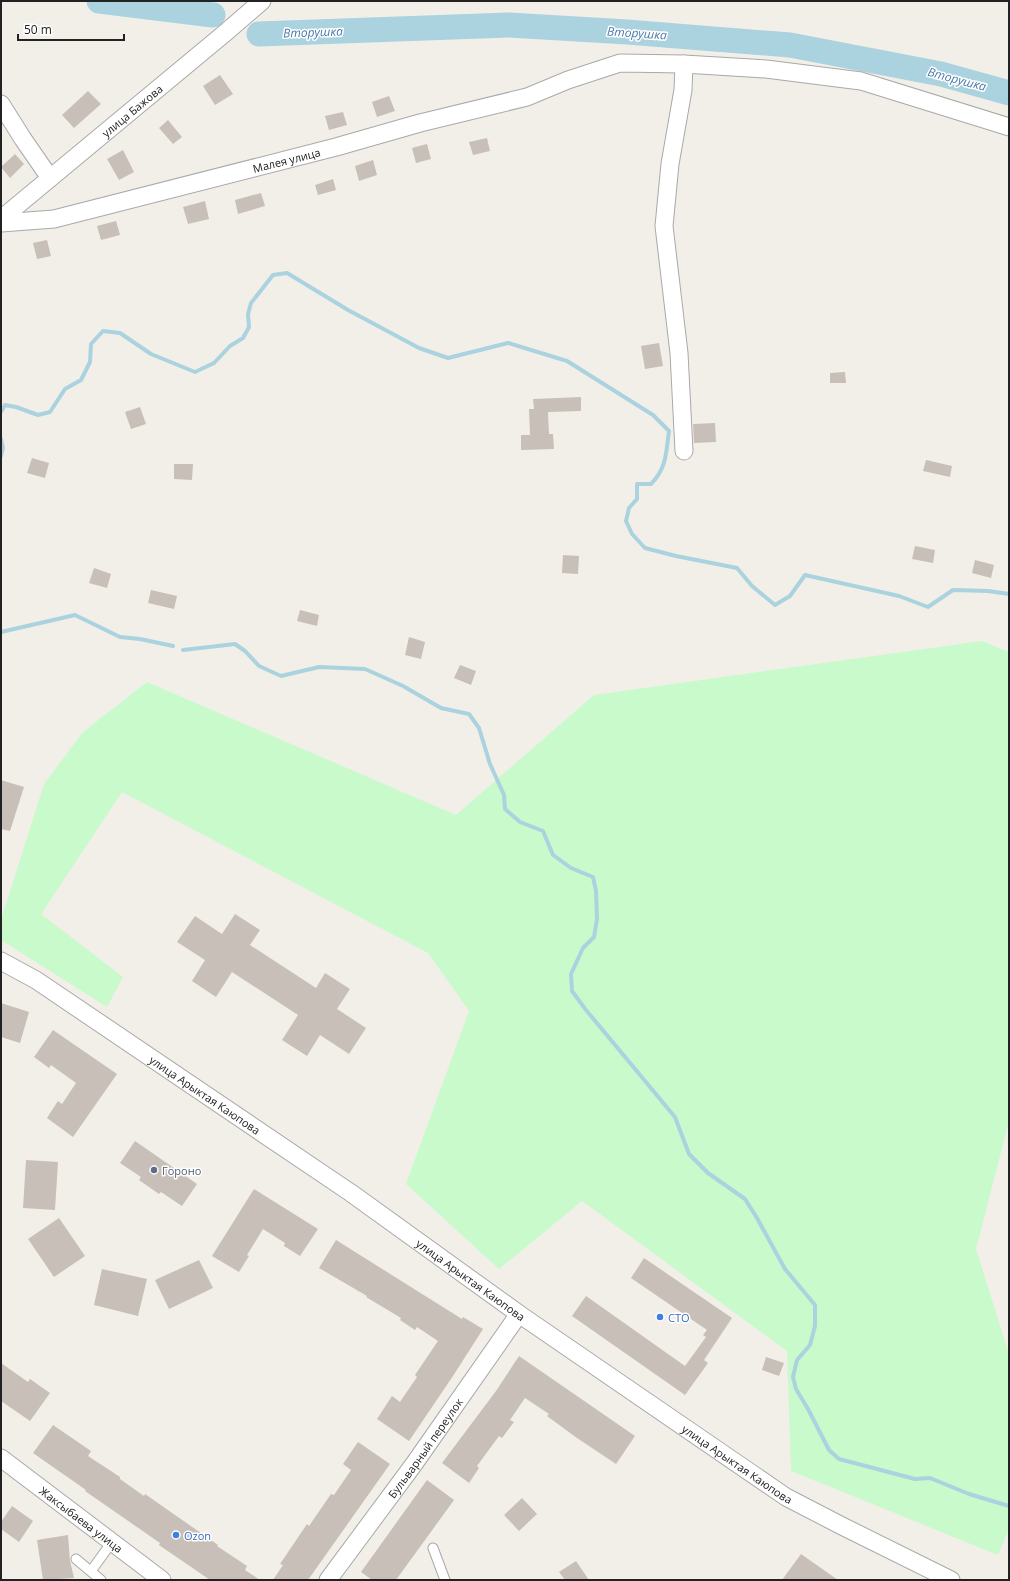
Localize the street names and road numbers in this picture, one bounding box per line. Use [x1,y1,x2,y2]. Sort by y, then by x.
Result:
street label: улица Бажова [98,81,165,140]
street label: Малея улица [251,144,322,176]
street label: улица Арыктая Каюпова [147,1052,263,1137]
street label: улица Арыктая Каюпова [414,1235,528,1324]
street label: Бульварный переулок [384,1394,466,1501]
street label: улица Арыктая Каюпова [679,1421,795,1507]
street label: Жаксыбаева улица [37,1483,126,1555]

